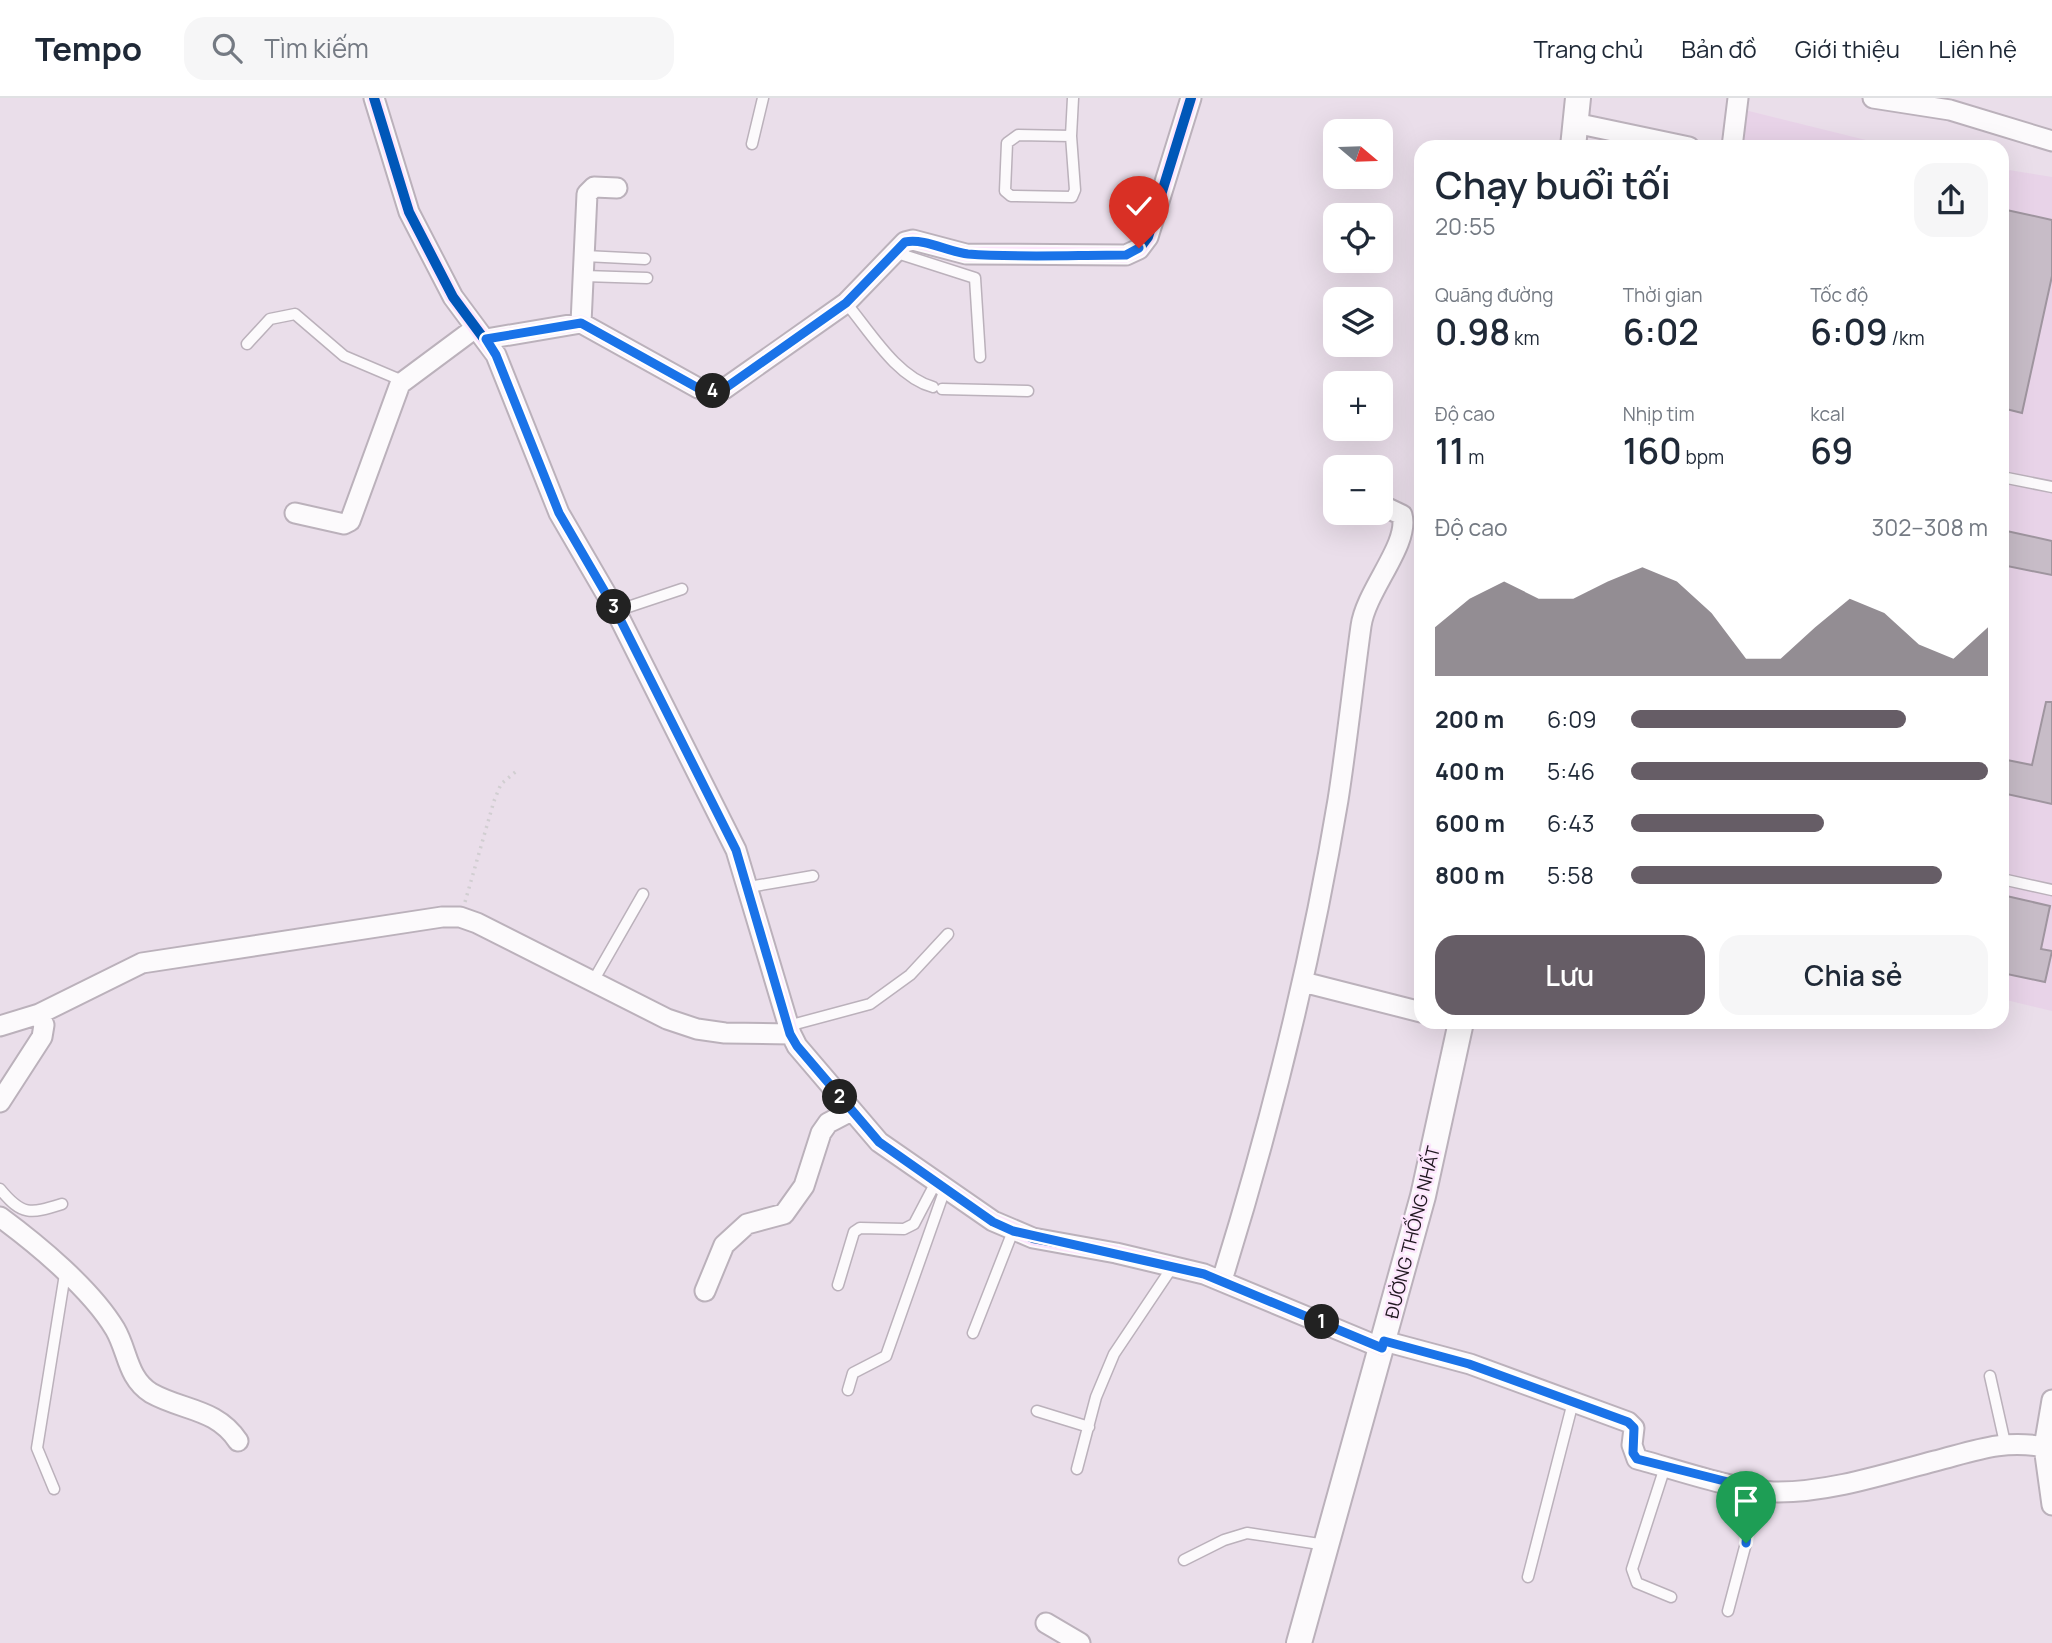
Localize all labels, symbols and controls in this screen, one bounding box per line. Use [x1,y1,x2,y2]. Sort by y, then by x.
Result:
search box [184,17,674,80]
text: Tempo [35,26,142,71]
icon: search [208,29,246,67]
text: Tìm kiếm [264,30,369,66]
text: Trang chủ [1534,32,1643,65]
text: Bản đồ [1681,32,1757,65]
text: Giới thiệu [1795,32,1900,65]
text: Liên hệ [1938,32,2017,65]
north arrow [1323,119,1393,189]
map controls [1323,119,1393,525]
text: Chạy buổi tối [1435,158,1671,210]
button: share [1914,163,1988,237]
pin [1109,176,1169,248]
icon: check [1120,187,1158,225]
button: locate [1323,203,1393,273]
text: 20:55 [1435,210,1496,242]
text: Quãng đường [1435,282,1554,308]
text: Thời gian [1623,282,1703,308]
text: Tốc độ [1810,282,1868,308]
button: layers [1323,287,1393,357]
text: 0.98 [1435,308,1510,356]
text: 6:02 [1623,308,1699,356]
text: 6:09 [1810,308,1888,356]
text: km [1510,325,1540,351]
text: /km [1888,325,1925,351]
button: + [1323,371,1393,441]
pin: 4 [696,374,730,408]
text: 4 [707,377,718,403]
text: Độ cao [1435,401,1495,427]
text: Nhịp tim [1623,401,1695,427]
text: kcal [1810,401,1845,427]
text: 11 [1435,427,1465,475]
text: 160 [1623,427,1682,475]
text: 69 [1810,427,1853,475]
text: m [1465,444,1484,470]
text: bpm [1682,444,1724,470]
button: − [1323,455,1393,525]
text: Độ cao [1435,511,1508,543]
text: 302–308 m [1872,511,1988,543]
pin: 3 [596,589,632,624]
text: 3 [608,593,619,619]
text: 200 m [1435,703,1504,735]
text: 6:09 [1547,703,1596,735]
text: 400 m [1435,755,1505,787]
text: 5:46 [1547,755,1595,787]
text: 600 m [1435,807,1505,839]
text: 6:43 [1547,807,1594,839]
text: 800 m [1435,859,1505,891]
text: 5:58 [1547,859,1594,891]
button: Lưu [1435,935,1705,1015]
button: Chia sẻ [1719,935,1988,1015]
pin: 2 [822,1080,858,1114]
text: 2 [834,1083,845,1109]
street label: ĐƯỜNG THỐNG NHẤT [1378,1143,1445,1321]
pin: 1 [1304,1304,1340,1340]
text: 1 [1317,1308,1326,1334]
pin [1716,1471,1776,1543]
icon: arrive [1727,1482,1765,1520]

